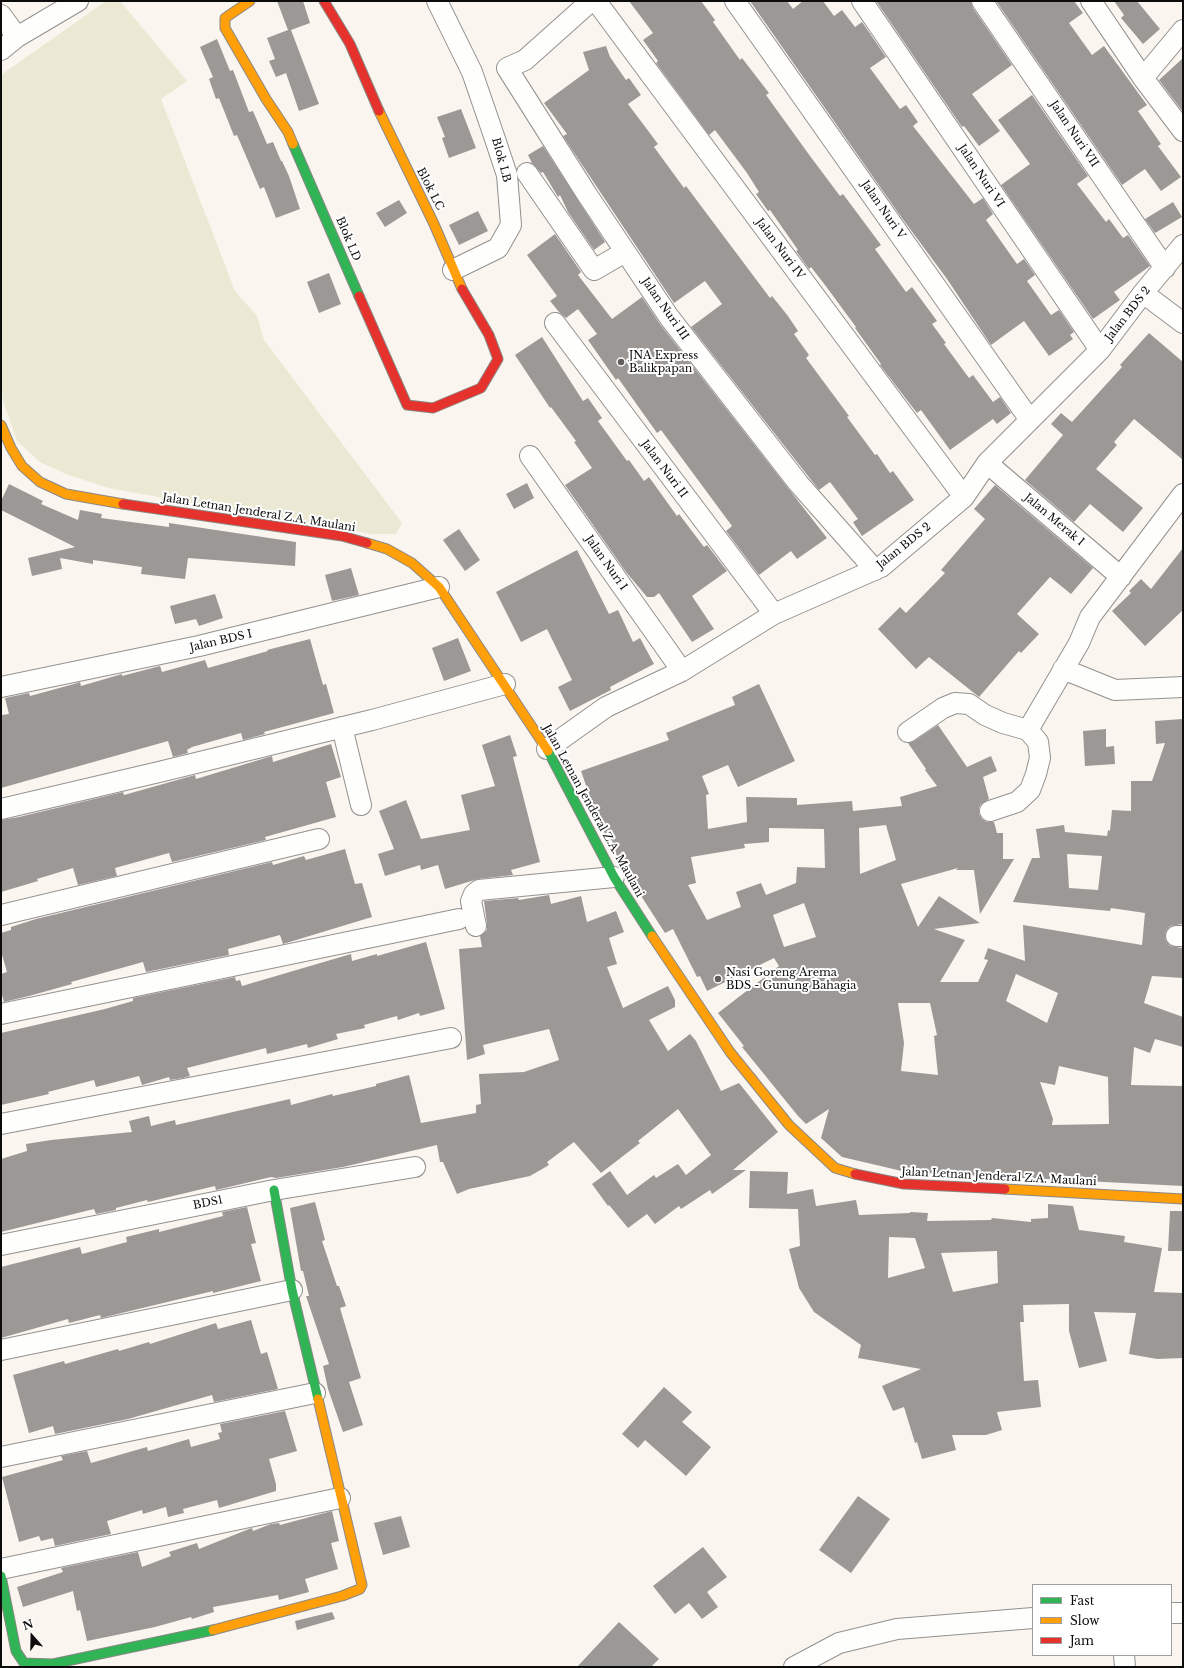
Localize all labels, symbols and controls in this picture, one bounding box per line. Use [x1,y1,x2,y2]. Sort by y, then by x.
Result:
street label: Jalan Nuri VII [1047,98,1101,170]
street label: Blok LB [489,136,513,184]
street label: Jalan Nuri VI [955,142,1007,210]
street label: Blok LC [414,166,446,212]
street label: Jalan Nuri V [858,178,908,242]
street label: Blok LD [333,215,363,263]
street label: Jalan Nuri IV [753,216,807,282]
street label: Jalan Nuri III [639,275,691,343]
street label: Jalan BDS 2 [1103,284,1153,344]
place label: JNA Express Balikpapan [629,349,698,375]
marker: JNA Express Balikpapan [616,357,626,367]
street label: Jalan Nuri II [638,438,690,500]
street label: Jalan Letnan Jenderal Z.A. Maulani [161,491,357,535]
street label: Jalan Merak I [1021,491,1087,549]
street label: Jalan BDS 2 [874,520,934,572]
street label: Jalan Nuri I [582,533,630,593]
street label: Jalan BDS I [189,627,253,655]
street label: Jalan Letnan Jenderal Z.A. Maulani [540,722,646,900]
place label: Nasi Goreng Arema BDS - Gunung Bahagia [726,966,856,992]
marker: Nasi Goreng Arema BDS - Gunung Bahagia [713,974,723,984]
street label: Jalan Letnan Jenderal Z.A. Maulani [901,1165,1097,1189]
street label: BDS1 [192,1194,224,1212]
legend [1032,1584,1172,1656]
text: Fast [1070,1593,1094,1608]
text: Slow [1070,1613,1099,1628]
north arrow [12,1616,52,1656]
text: N [21,1616,35,1633]
text: Jam [1070,1633,1094,1648]

